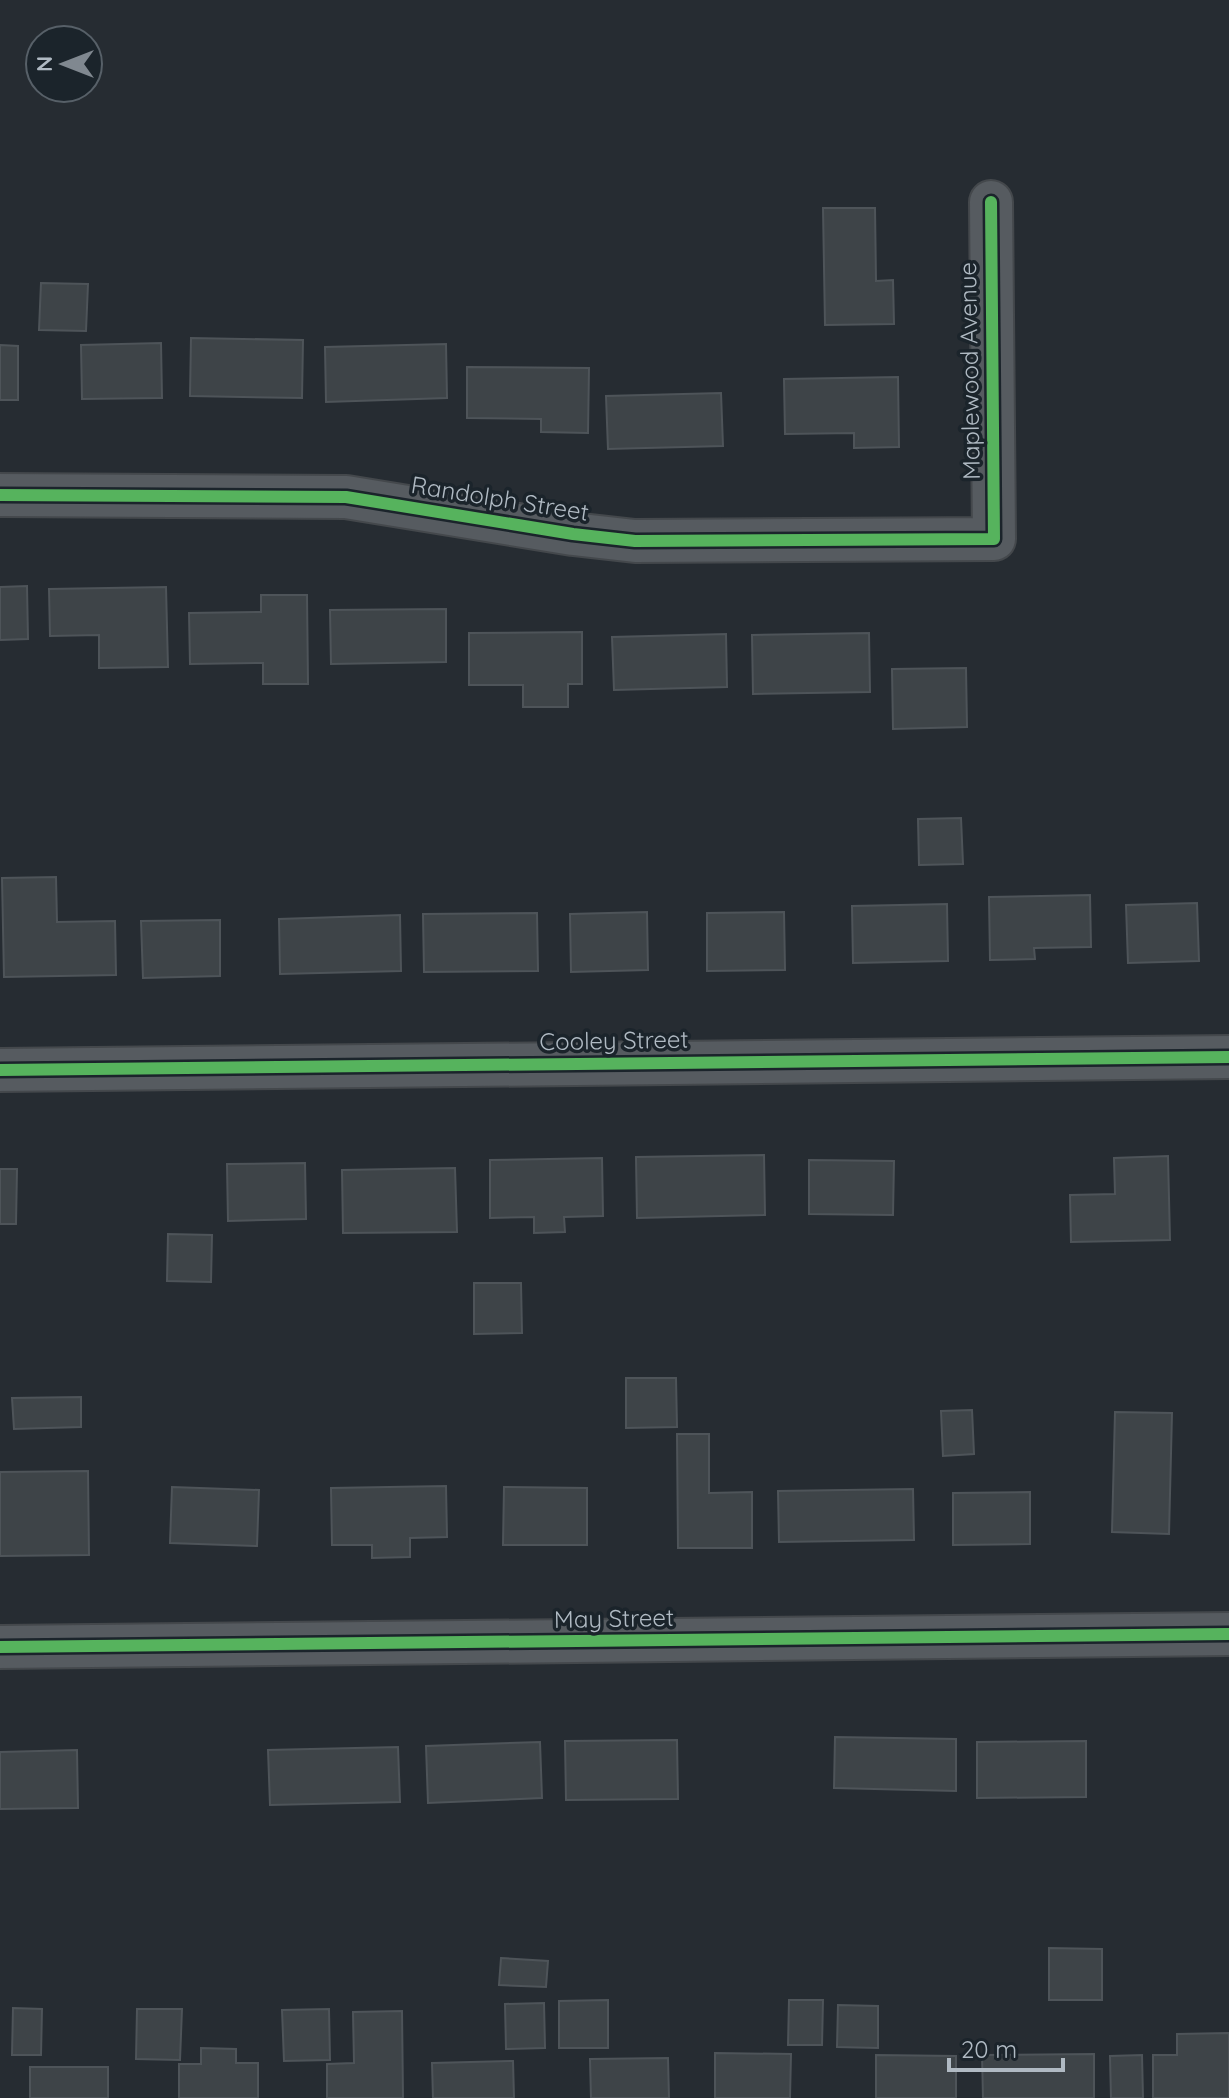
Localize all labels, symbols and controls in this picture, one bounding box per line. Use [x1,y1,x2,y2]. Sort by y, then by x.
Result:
north arrow [24,24,104,104]
text: N [30,56,58,72]
street label: Maplewood Avenue [952,262,986,480]
street label: Randolph Street [409,469,591,527]
street label: Cooley Street [539,1024,689,1056]
street label: May Street [554,1602,674,1634]
scale bar [949,2022,1063,2072]
text: 20 m [961,2034,1017,2064]

